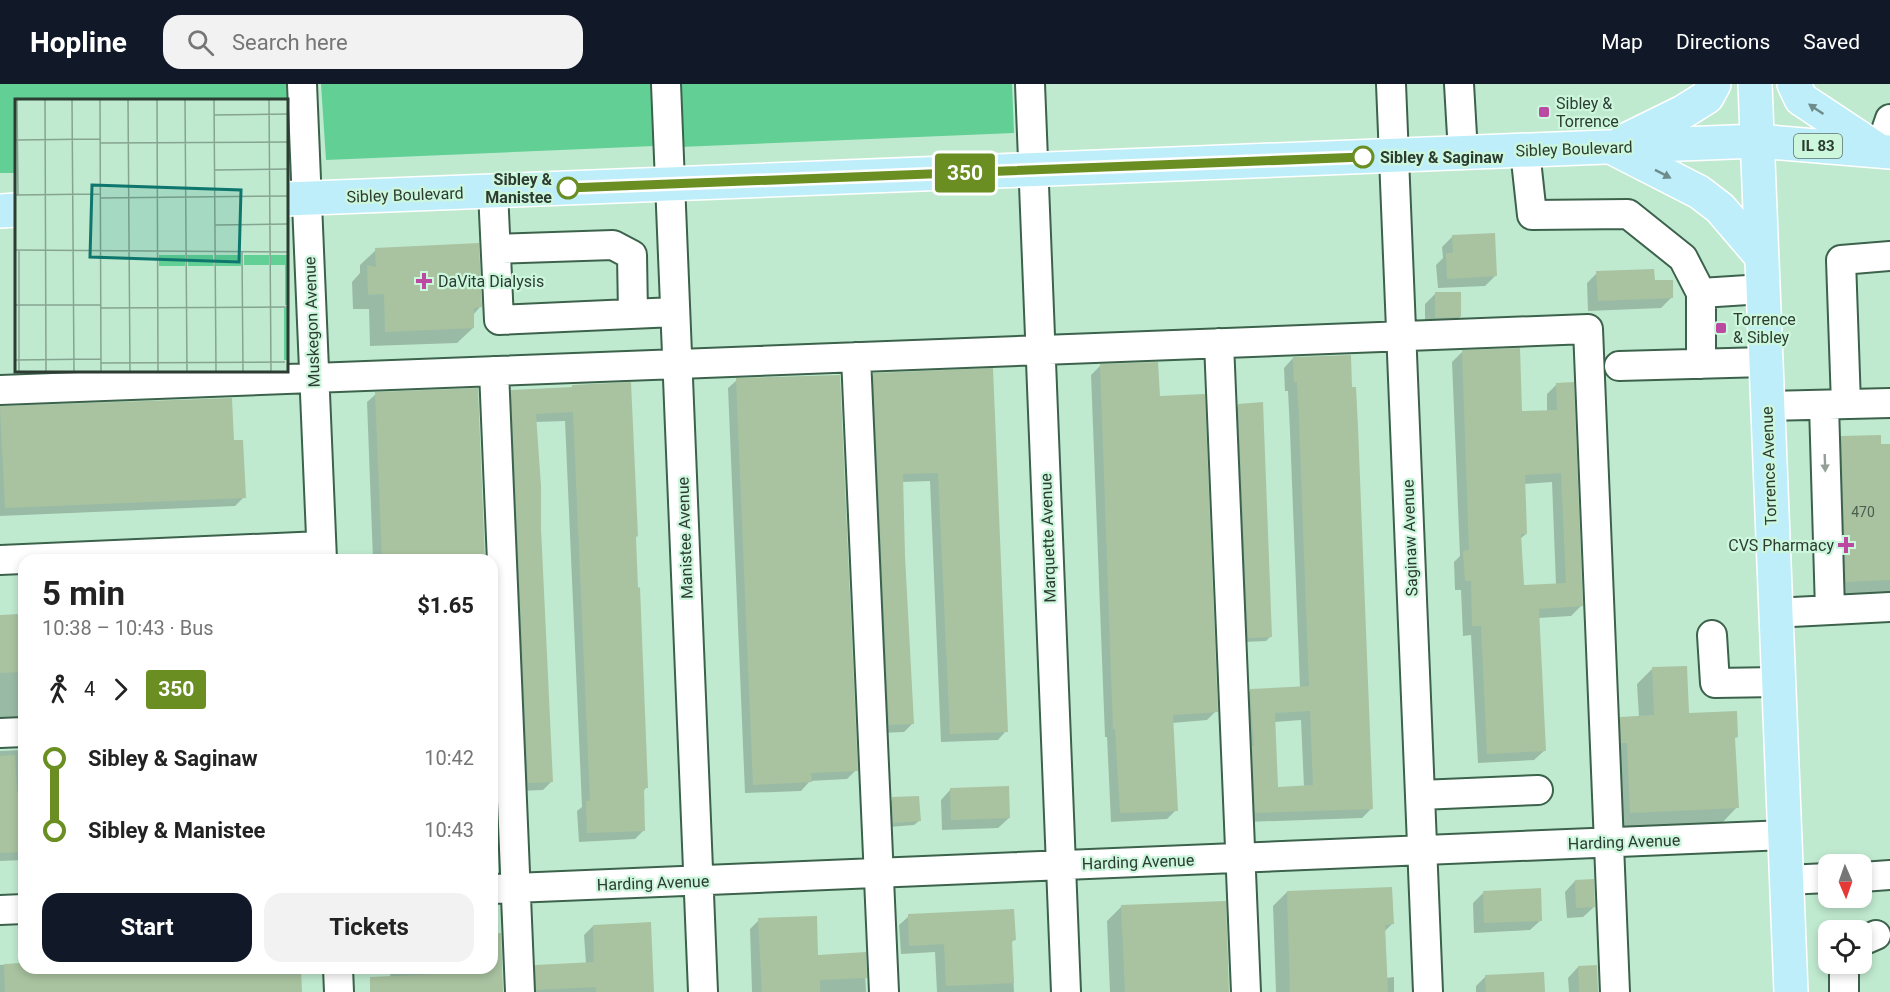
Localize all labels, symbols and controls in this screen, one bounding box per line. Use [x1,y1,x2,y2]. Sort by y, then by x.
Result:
search box [163,15,583,69]
text: Hopline [30,26,127,59]
icon: search [184,26,217,59]
text: Search here [232,30,348,55]
text: Map [1601,30,1643,54]
text: Directions [1676,30,1770,54]
text: Saved [1803,30,1860,54]
place label: Sibley & Torrence [1556,94,1619,131]
inset map [15,99,288,372]
one-way arrow [1808,103,1824,115]
marker: Sibley & Torrence [1537,105,1551,119]
road number: IL 83 [1794,134,1842,158]
street label: Sibley Boulevard [1515,137,1633,161]
marker: Sibley & Saginaw [1352,146,1374,168]
place label: Sibley & Saginaw [1380,148,1504,167]
line badge: 350 [930,154,1000,193]
text: 350 [947,161,983,185]
one-way arrow [1655,169,1672,179]
place label: Sibley & Manistee [485,170,552,207]
marker: Sibley & Manistee [557,177,579,199]
street label: Sibley Boulevard [346,183,464,207]
street label: Muskegon Avenue [300,256,324,388]
marker: DaVita Dialysis [415,272,433,290]
place label: DaVita Dialysis [438,272,544,291]
place label: Torrence & Sibley [1733,310,1796,347]
marker: Torrence & Sibley [1714,321,1728,335]
street label: Torrence Avenue [1757,406,1781,526]
one-way arrow [1821,453,1830,472]
street label: Marquette Avenue [1036,473,1060,603]
street label: Manistee Avenue [673,477,697,599]
street label: Saginaw Avenue [1398,479,1422,597]
house number: 470 [1851,504,1875,520]
place label: CVS Pharmacy [1728,536,1834,555]
marker: CVS Pharmacy [1839,538,1853,552]
text: 5 min [42,574,125,613]
text: $1.65 [417,593,474,618]
text: 10:38 – 10:43 · Bus [42,616,214,640]
icon: walk [42,673,75,706]
icon: forward [104,673,137,706]
text: 4 [84,677,95,701]
text: 350 [158,677,194,701]
text: Sibley & Saginaw [88,746,258,771]
text: 10:42 [424,746,474,770]
text: Sibley & Manistee [88,818,265,843]
text: 10:43 [424,818,474,842]
street label: Harding Avenue [1567,831,1681,853]
street label: Harding Avenue [1081,851,1195,873]
north arrow [1818,854,1872,908]
map controls [1818,854,1872,974]
street label: Harding Avenue [596,872,710,894]
button: Start [42,893,252,962]
button: Tickets [264,893,474,962]
button: locate [1818,920,1872,974]

